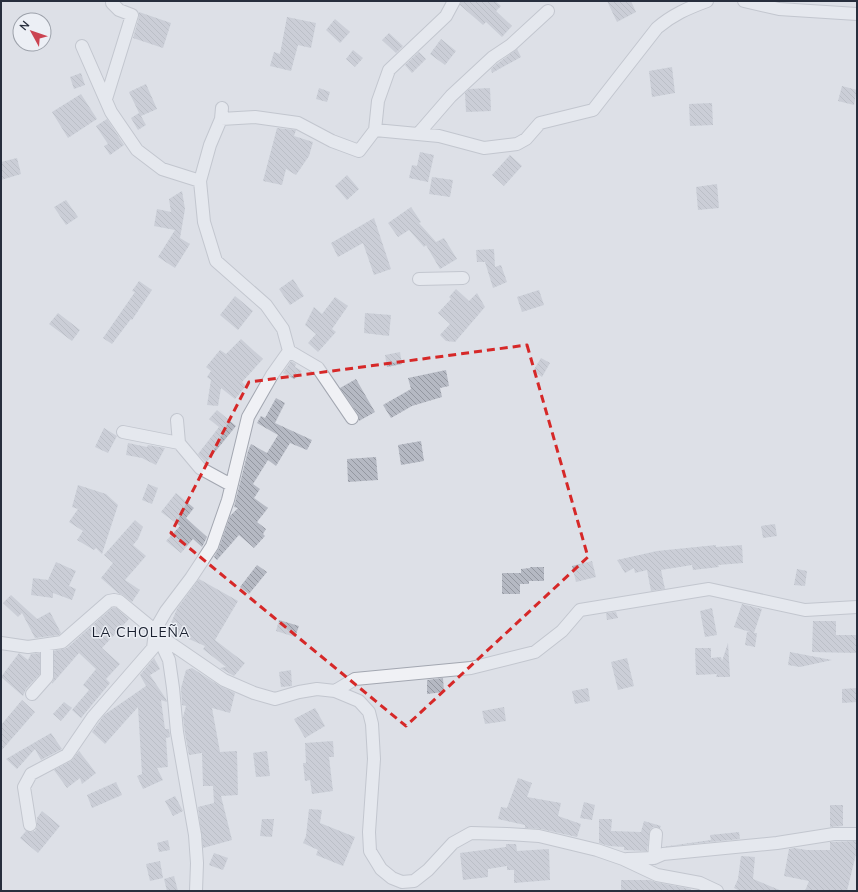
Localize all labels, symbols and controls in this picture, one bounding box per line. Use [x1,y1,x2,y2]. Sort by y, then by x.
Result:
north arrow [12,12,52,52]
text: N [16,18,33,34]
district label: LA CHOLEÑA [92,623,190,642]

